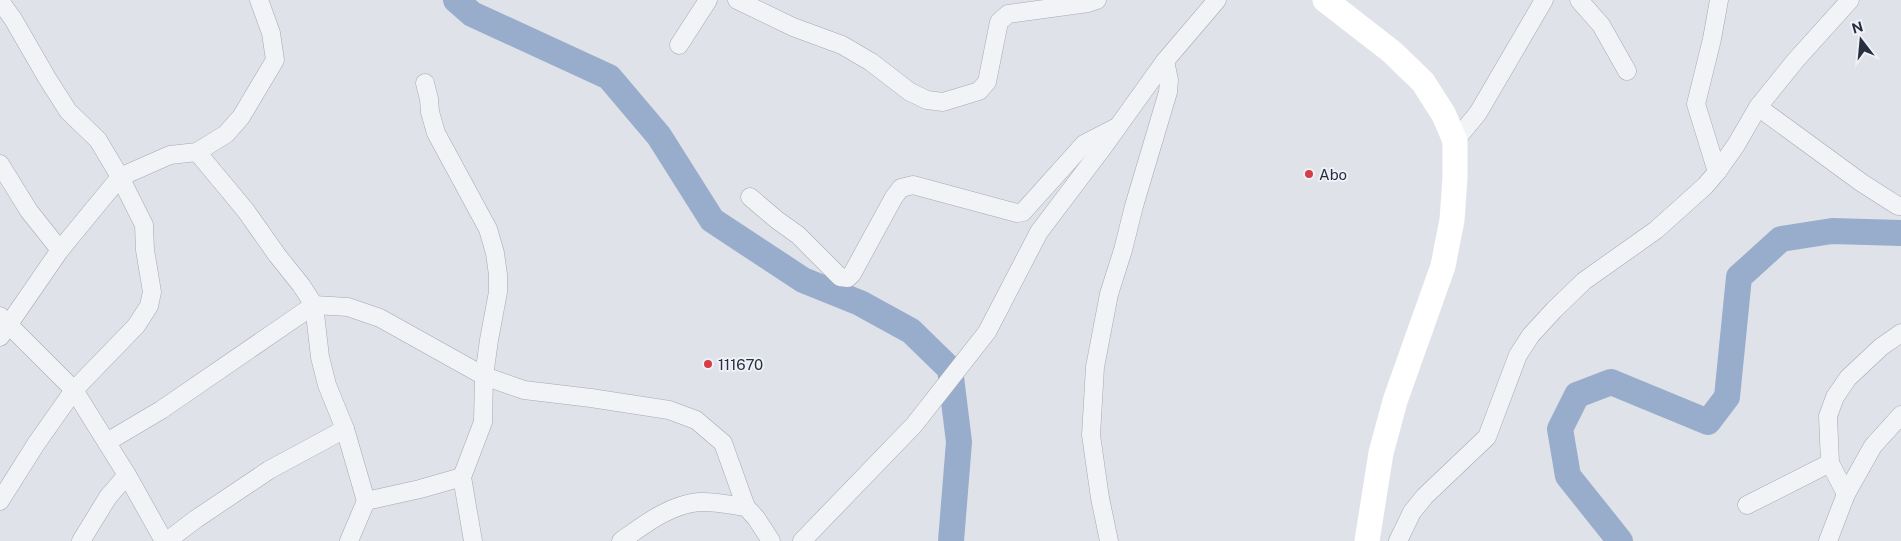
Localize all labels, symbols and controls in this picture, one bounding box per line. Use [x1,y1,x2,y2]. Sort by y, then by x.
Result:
north arrow [1836,15,1886,65]
text: N [1850,18,1865,37]
place label: Abo [1319,166,1347,183]
marker: Abo [1303,168,1315,180]
place label: 111670 [718,356,763,373]
marker: 111670 [702,358,714,370]

